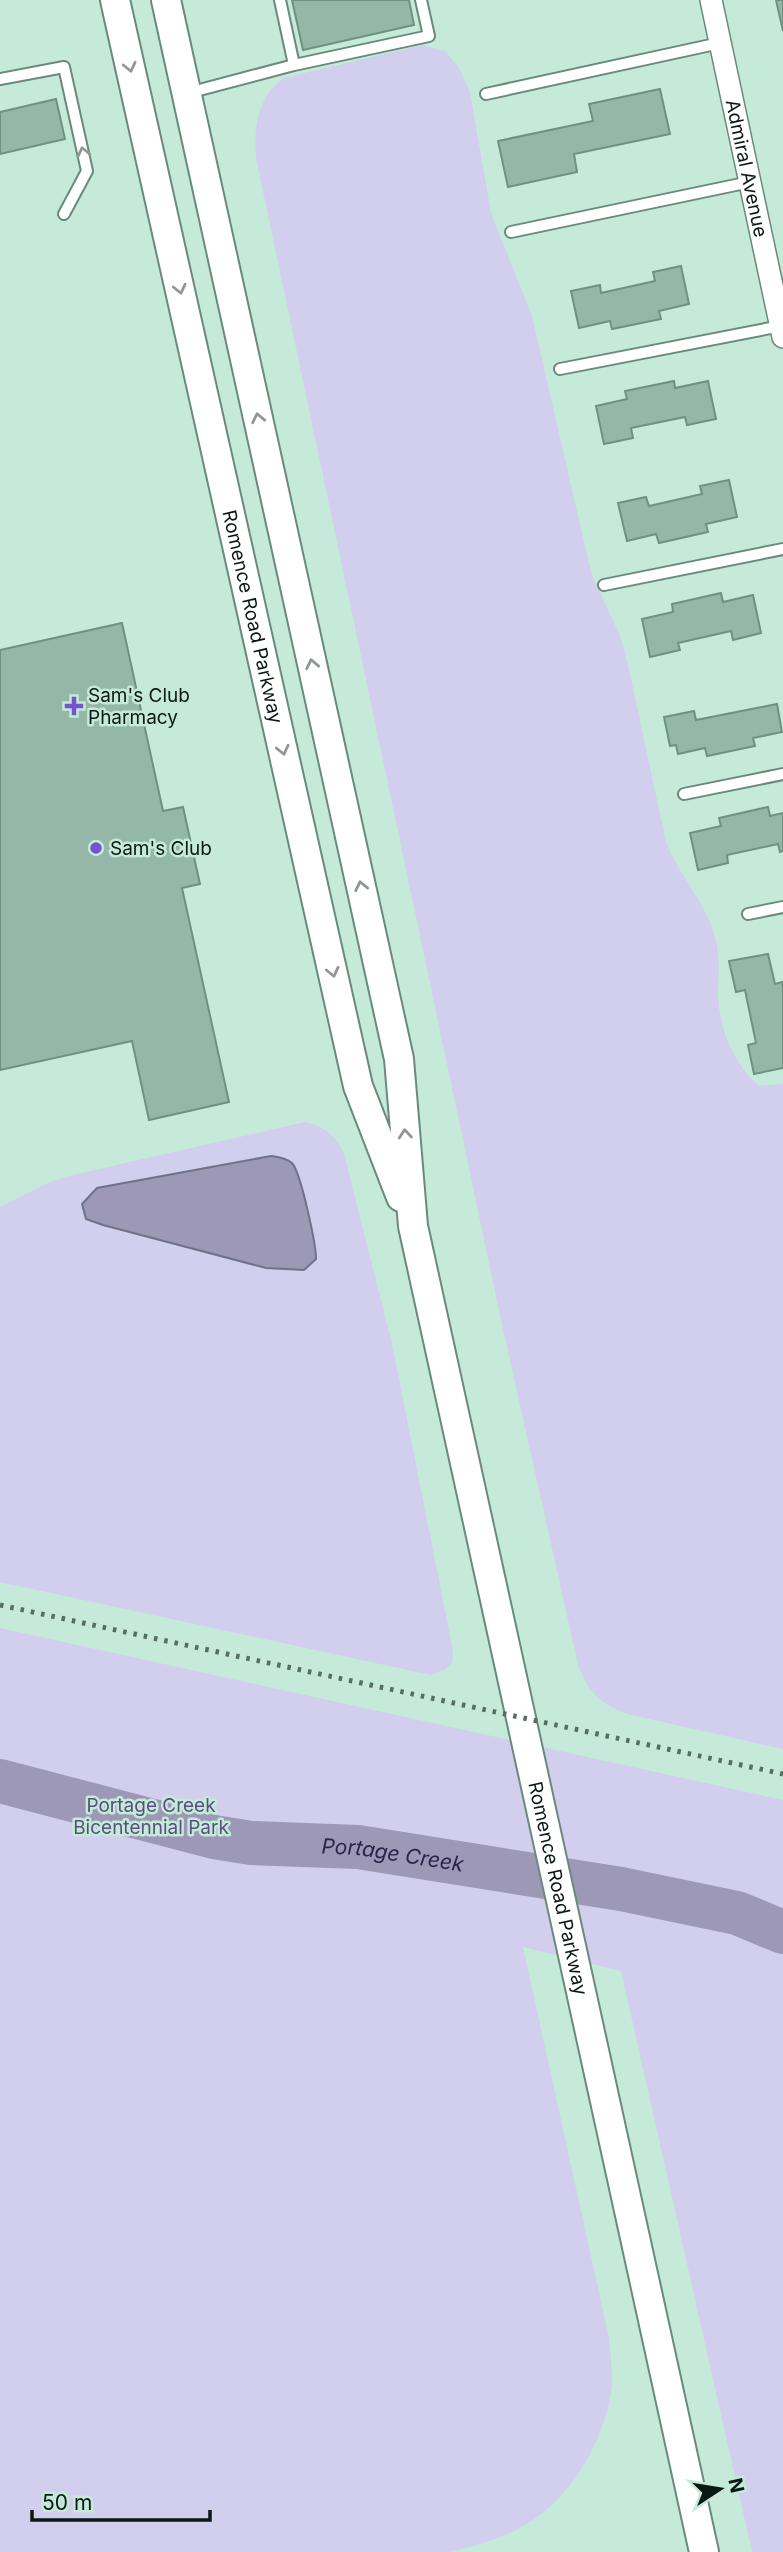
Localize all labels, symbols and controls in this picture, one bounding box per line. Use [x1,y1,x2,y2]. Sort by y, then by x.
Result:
one-way arrow [122,61,136,73]
street label: Admiral Avenue [721,97,773,239]
one-way arrow [77,146,91,158]
one-way arrow [172,283,186,295]
one-way arrow [251,412,266,424]
street label: Romence Road Parkway [218,508,288,726]
one-way arrow [305,658,320,670]
place label: Sam's Club Pharmacy [88,684,190,729]
marker: Sam's Club Pharmacy [66,698,82,714]
one-way arrow [275,744,289,756]
place label: Sam's Club [110,837,212,860]
marker: Sam's Club [88,840,104,856]
one-way arrow [355,880,369,892]
one-way arrow [324,966,339,978]
one-way arrow [398,1128,413,1139]
street label: Romence Road Parkway [524,1779,593,1998]
park label: Portage Creek Bicentennial Park [73,1794,229,1839]
water label: Portage Creek [321,1833,466,1876]
north arrow [685,2454,755,2524]
text: N [723,2476,749,2495]
scale bar [32,2478,210,2522]
text: 50 m [42,2490,92,2515]

